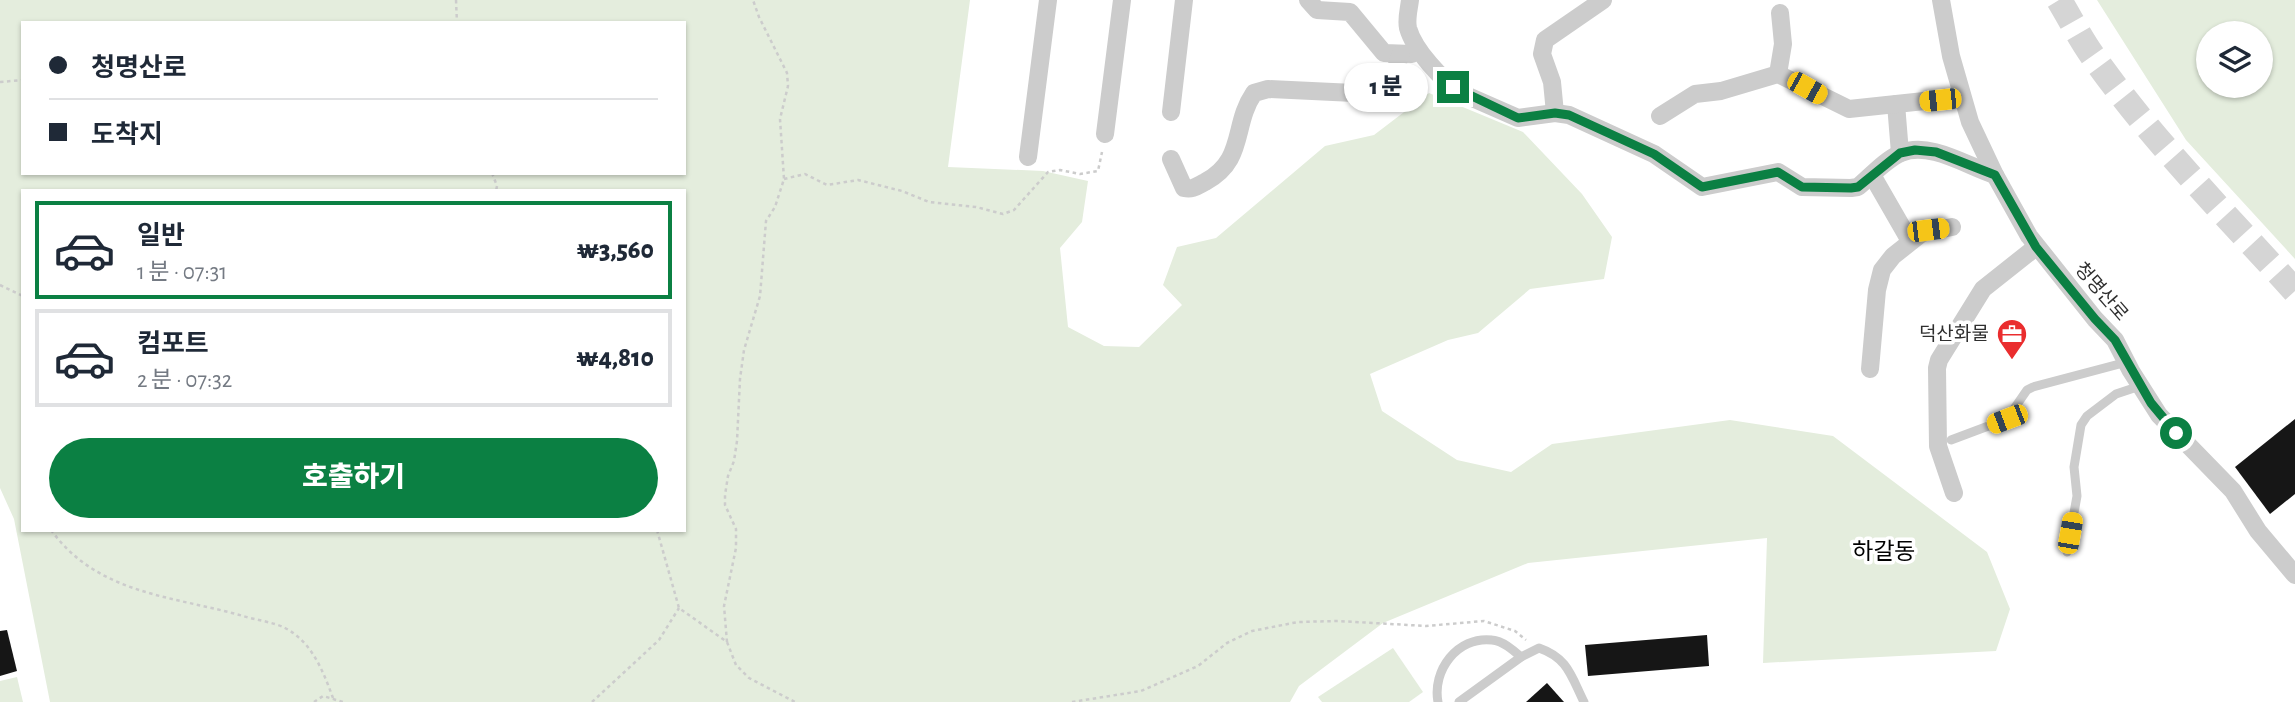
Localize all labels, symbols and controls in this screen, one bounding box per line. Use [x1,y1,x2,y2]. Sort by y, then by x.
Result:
map controls [2196,21,2273,98]
button: layers [2196,21,2273,98]
text: 청명산로 [91,55,187,81]
callout: 1 분 [1344,62,1428,112]
car [1784,69,1831,107]
route end [1437,71,1469,103]
text: 1 분 [1370,76,1402,99]
car [1919,87,1962,113]
text: 도착지 [91,122,163,148]
car [1906,217,1951,243]
icon: car [53,219,116,282]
text: 일반 [137,223,185,249]
text: ₩3,560 [577,237,654,263]
street label: 청명산로 [2071,259,2132,325]
text: 1 분 · 07:31 [137,261,227,284]
office icon: 덕산화물 [1995,317,2029,361]
place label: 덕산화물 [1919,324,1989,344]
icon: car [53,327,116,390]
text: 컴포트 [137,331,209,357]
text: ₩4,810 [576,345,654,371]
text: 2 분 · 07:32 [137,369,232,392]
car [1984,402,2031,436]
route start [2160,417,2192,449]
button: 호출하기 [49,438,658,518]
car [2057,510,2084,556]
district label: 하갈동 [1852,539,1916,564]

